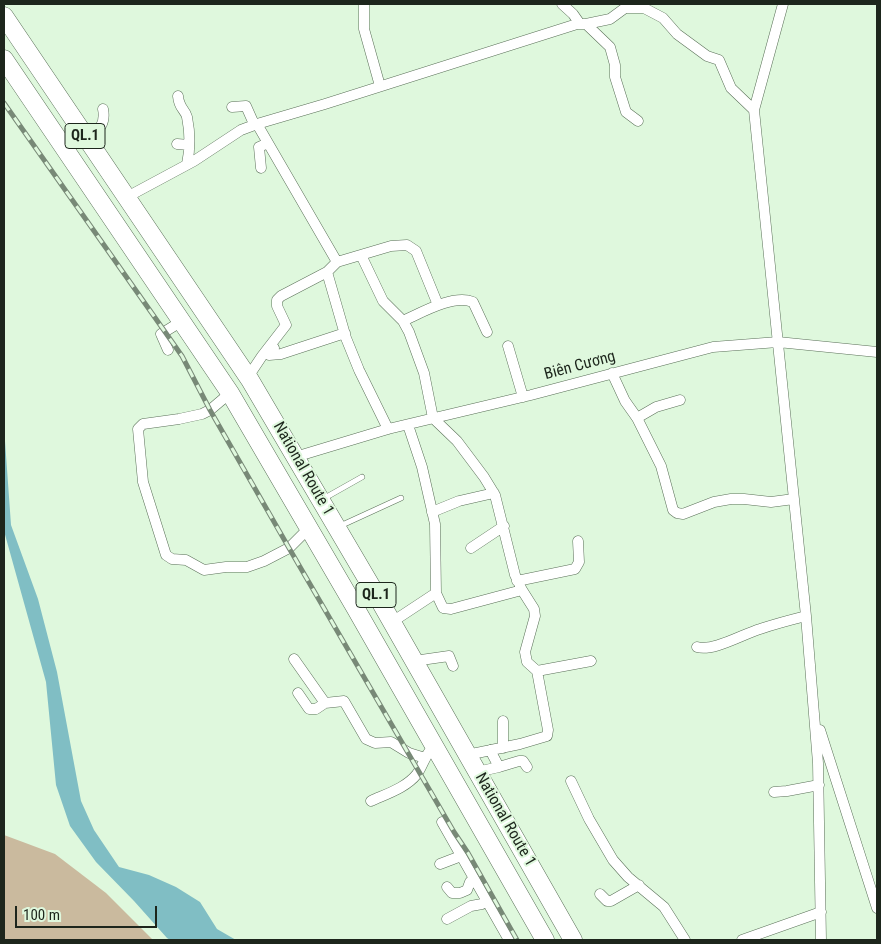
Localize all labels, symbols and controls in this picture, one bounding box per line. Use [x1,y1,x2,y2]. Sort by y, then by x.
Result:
road number: QL.1 [65,124,105,148]
street label: Biên Cương [542,347,618,385]
street label: National Route 1 [268,419,338,519]
road number: QL.1 [356,582,396,608]
street label: National Route 1 [470,770,540,870]
scale bar [18,896,160,928]
text: 100 m [23,906,60,924]

